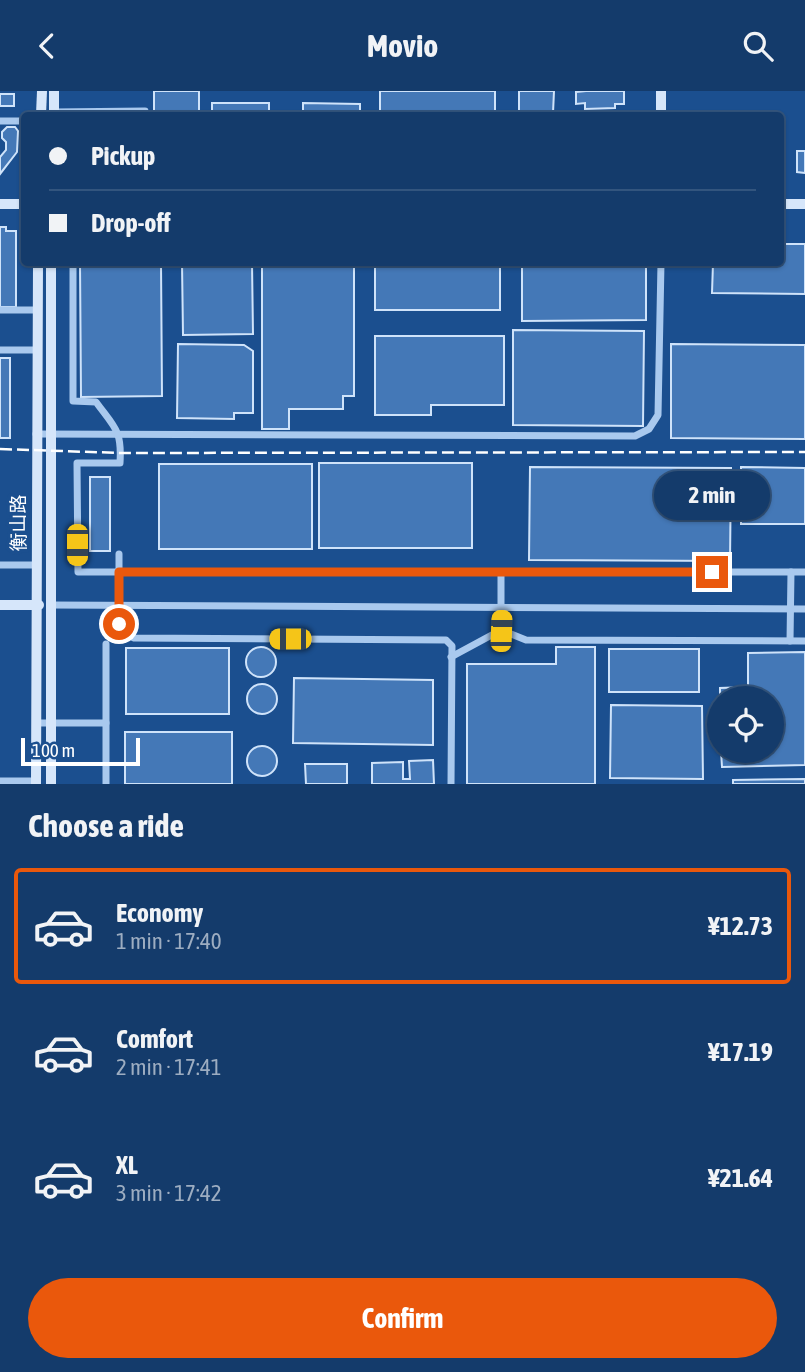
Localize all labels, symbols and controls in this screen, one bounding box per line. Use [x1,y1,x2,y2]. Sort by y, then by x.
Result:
icon: back [28,27,66,65]
text: Movio [367,27,438,64]
icon: search [739,27,777,65]
text: Pickup [91,141,155,171]
text: Drop-off [91,208,171,238]
callout: 2 min [654,470,770,519]
text: 2 min [689,482,735,508]
street label: 衡山路 [7,494,29,552]
car [67,524,88,566]
route end [696,556,728,588]
route start [103,608,135,640]
car [490,610,513,652]
car [270,629,312,650]
map controls [707,686,784,763]
button: locate [707,686,784,763]
scale bar [21,735,140,767]
text: 100 m [32,739,75,761]
text: Choose a ride [28,807,184,844]
icon: car [32,895,95,958]
text: Economy [116,898,203,928]
text: ¥12.73 [708,911,773,941]
text: 1 min · 17:40 [116,928,222,954]
icon: car [32,1021,95,1084]
text: Comfort [116,1024,193,1054]
text: ¥17.19 [708,1037,773,1067]
text: 2 min · 17:41 [116,1054,222,1080]
icon: car [32,1147,95,1210]
text: XL [116,1150,138,1180]
text: ¥21.64 [708,1163,773,1193]
text: 3 min · 17:42 [116,1180,222,1206]
button: Confirm [28,1278,777,1358]

